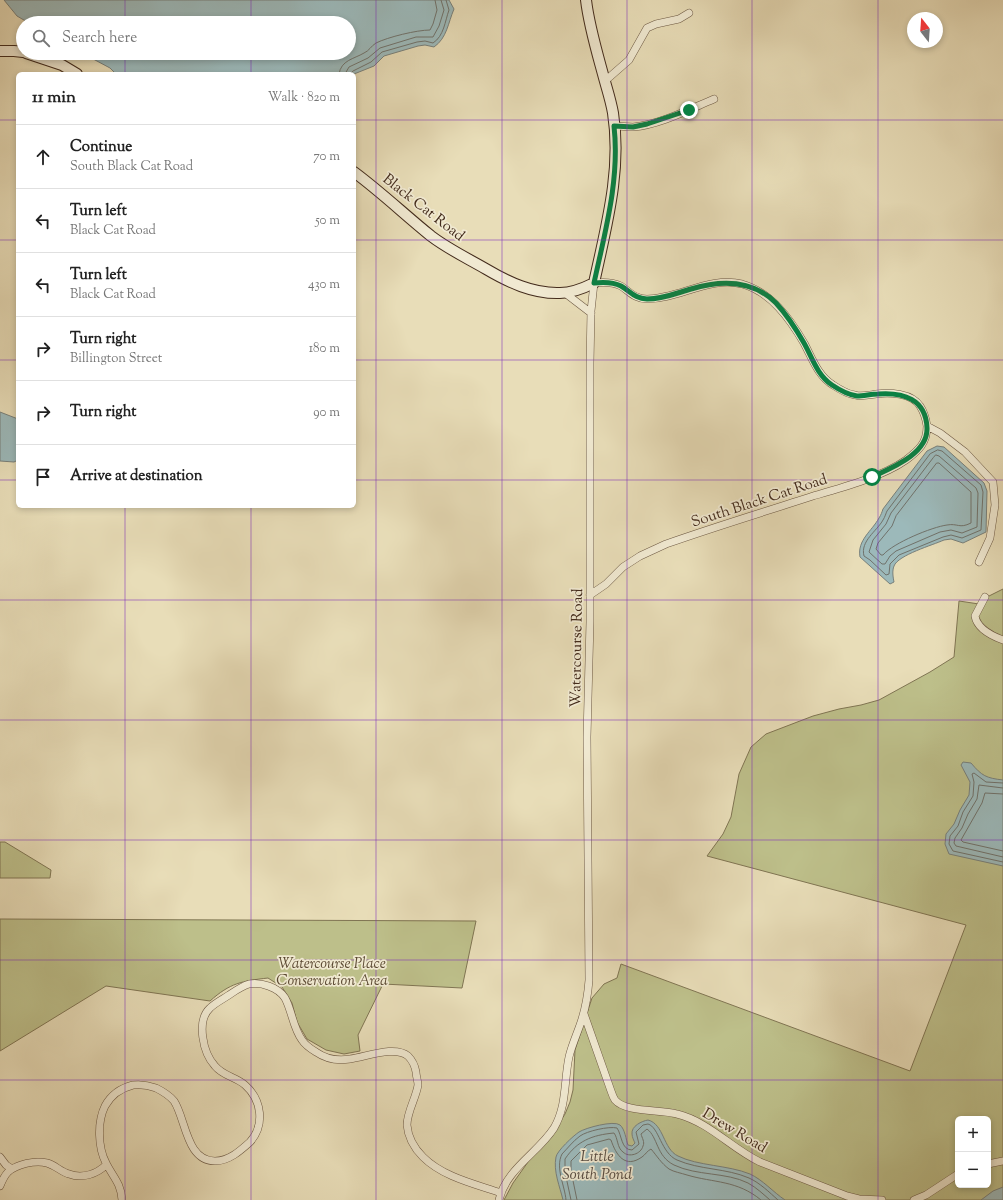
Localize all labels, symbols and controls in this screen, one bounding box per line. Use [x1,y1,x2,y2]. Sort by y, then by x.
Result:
north arrow [907,12,943,48]
search box [16,16,356,60]
icon: search [30,27,52,49]
text: Search here [62,28,137,49]
text: 11 min [32,86,76,110]
text: Walk · 820 m [268,89,340,107]
route end [680,101,698,119]
text: Continue [70,137,132,158]
icon: ahead [32,146,54,168]
text: 70 m [313,148,340,166]
text: South Black Cat Road [70,158,193,176]
street label: Black Cat Road [378,169,469,247]
text: Turn left [70,201,127,222]
icon: left [32,210,54,232]
text: 50 m [315,212,340,230]
text: Black Cat Road [70,222,156,240]
text: Turn left [70,265,127,286]
icon: left [32,274,54,296]
text: 430 m [308,276,340,294]
text: Black Cat Road [70,286,156,304]
text: Turn right [70,329,136,350]
icon: right [32,338,54,360]
text: 180 m [309,340,340,358]
text: Billington Street [70,350,162,368]
icon: right [32,402,54,424]
text: Turn right [70,402,136,423]
text: 90 m [313,404,340,422]
icon: arrive [32,466,54,488]
text: Arrive at destination [70,466,203,487]
route start [863,468,881,486]
street label: South Black Cat Road [689,469,831,533]
street label: Watercourse Road [566,588,589,708]
park label: Watercourse Place Conservation Area [276,954,388,992]
street label: Drew Road [698,1104,771,1159]
map controls [955,1116,991,1188]
button: + [955,1116,991,1152]
water label: Little South Pond [562,1146,632,1187]
button: − [955,1152,991,1188]

